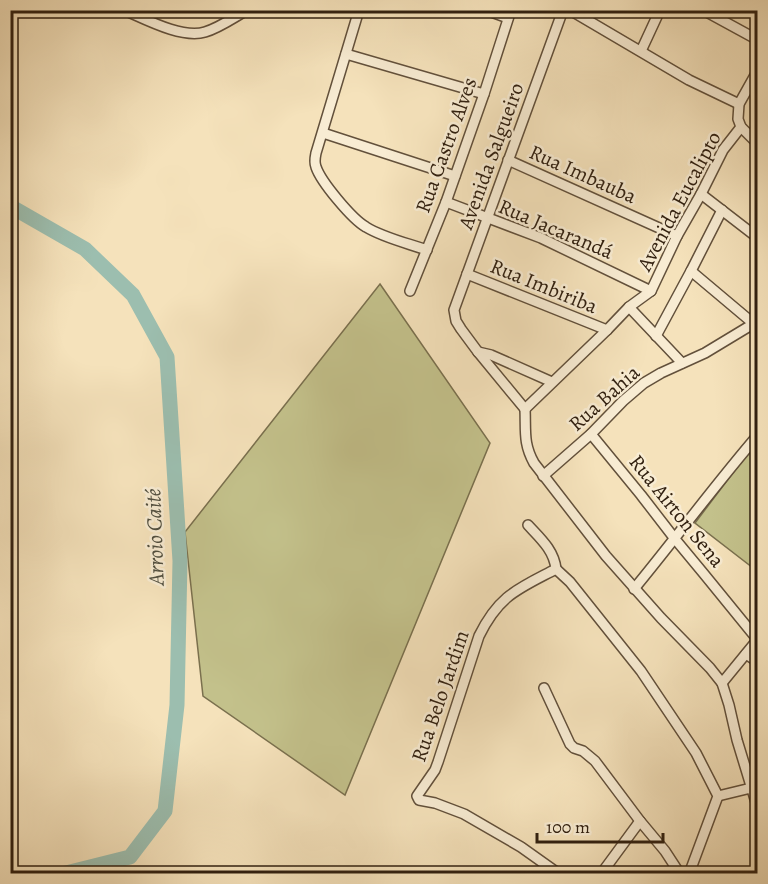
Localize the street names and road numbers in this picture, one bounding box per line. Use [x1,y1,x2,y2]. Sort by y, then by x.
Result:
street label: Rua Castro Alves [409,73,483,217]
street label: Avenida Salgueiro [451,79,530,234]
street label: Avenida Eucalipto [630,126,728,277]
street label: Rua Imbauba [525,138,641,210]
street label: Rua Jacarandá [494,192,618,266]
street label: Rua Imbiriba [486,252,602,320]
street label: Rua Bahia [562,358,646,437]
street label: Rua Airton Sena [623,449,731,574]
street label: Rua Belo Jardim [404,626,476,766]

